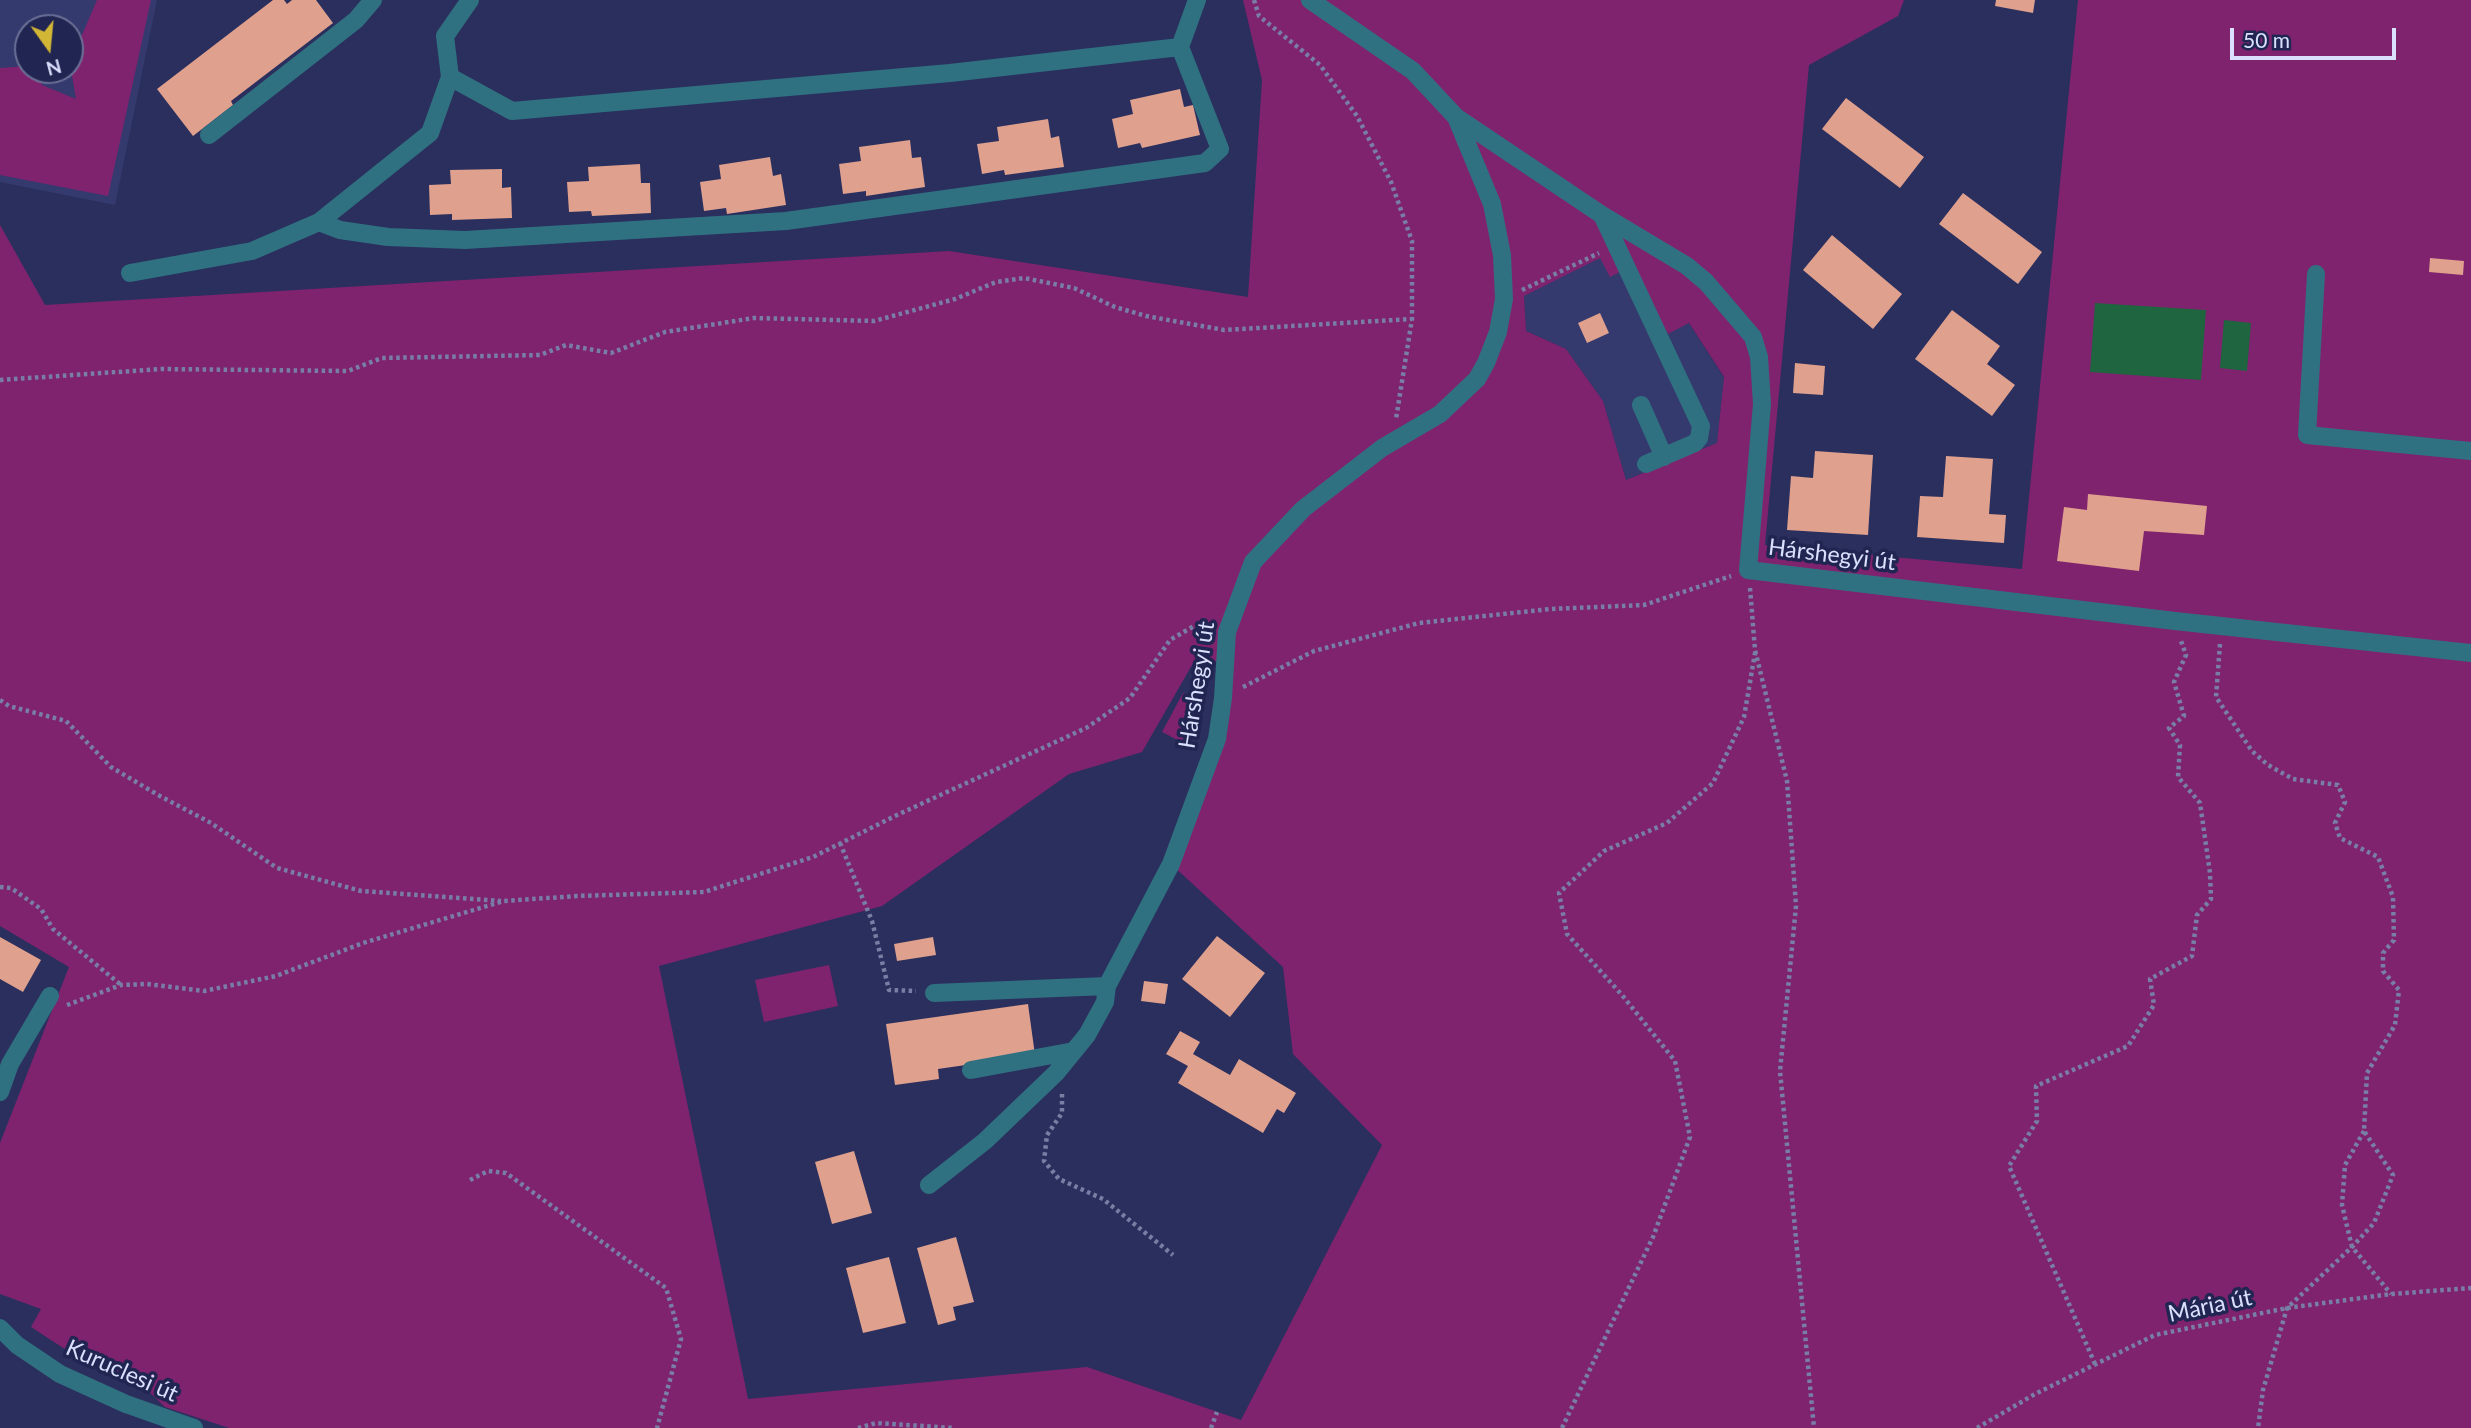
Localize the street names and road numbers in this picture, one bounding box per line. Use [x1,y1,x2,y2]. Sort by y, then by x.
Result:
street label: Hárshegyi út [1767,533,1897,577]
street label: Hárshegyi út [1173,620,1221,750]
street label: Mária út [2166,1284,2254,1328]
street label: Kuruclesi út [62,1334,182,1408]

